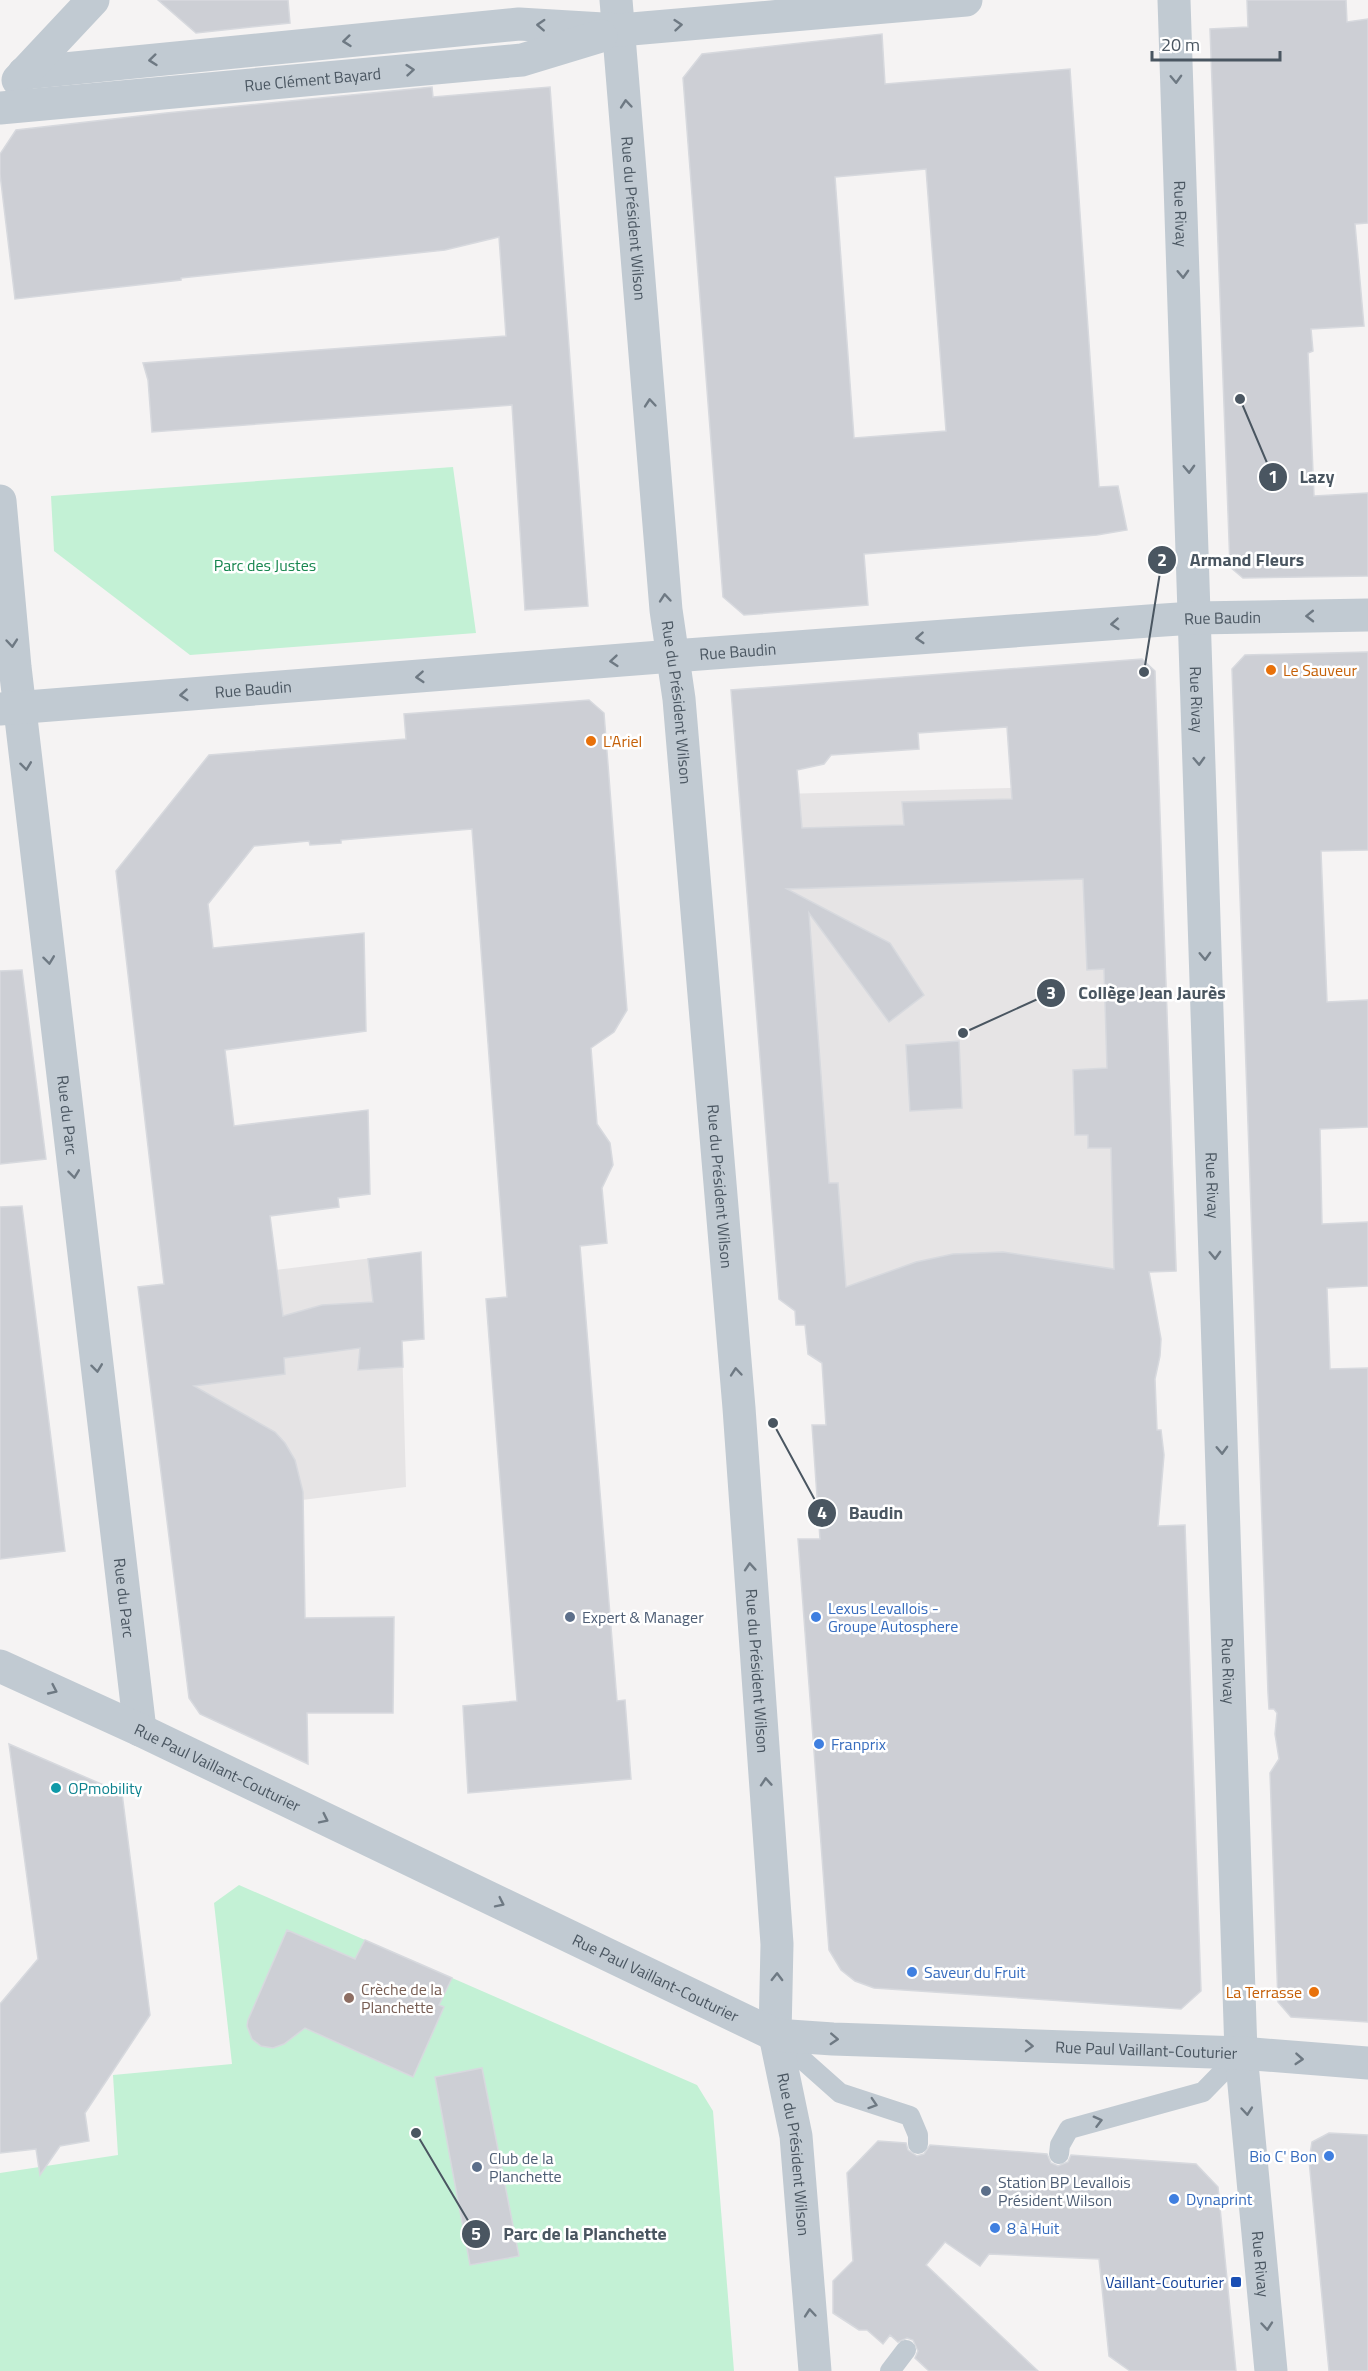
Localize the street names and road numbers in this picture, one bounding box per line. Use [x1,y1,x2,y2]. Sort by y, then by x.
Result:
street label: Rue Clément Bayard [243,61,382,97]
street label: Rue du Président Wilson [615,135,653,301]
street label: Rue Rivay [1168,180,1194,248]
street label: Rue Baudin [1183,605,1261,631]
street label: Rue du Président Wilson [656,619,698,785]
street label: Rue Baudin [699,636,777,666]
street label: Rue Rivay [1184,666,1210,734]
street label: Rue Baudin [214,674,292,704]
street label: Rue du Parc [51,1074,84,1157]
street label: Rue du Président Wilson [701,1103,739,1269]
street label: Rue Rivay [1200,1152,1226,1219]
street label: Rue du Parc [108,1557,141,1639]
street label: Rue du Président Wilson [740,1588,775,1754]
street label: Rue Rivay [1215,1637,1242,1705]
street label: Rue Paul Vaillant-Couturier [130,1717,305,1818]
street label: Rue Paul Vaillant-Couturier [568,1927,743,2028]
street label: Rue Paul Vaillant-Couturier [1055,2035,1238,2065]
street label: Rue du Président Wilson [771,2071,816,2237]
street label: Rue Rivay [1246,2230,1276,2298]

